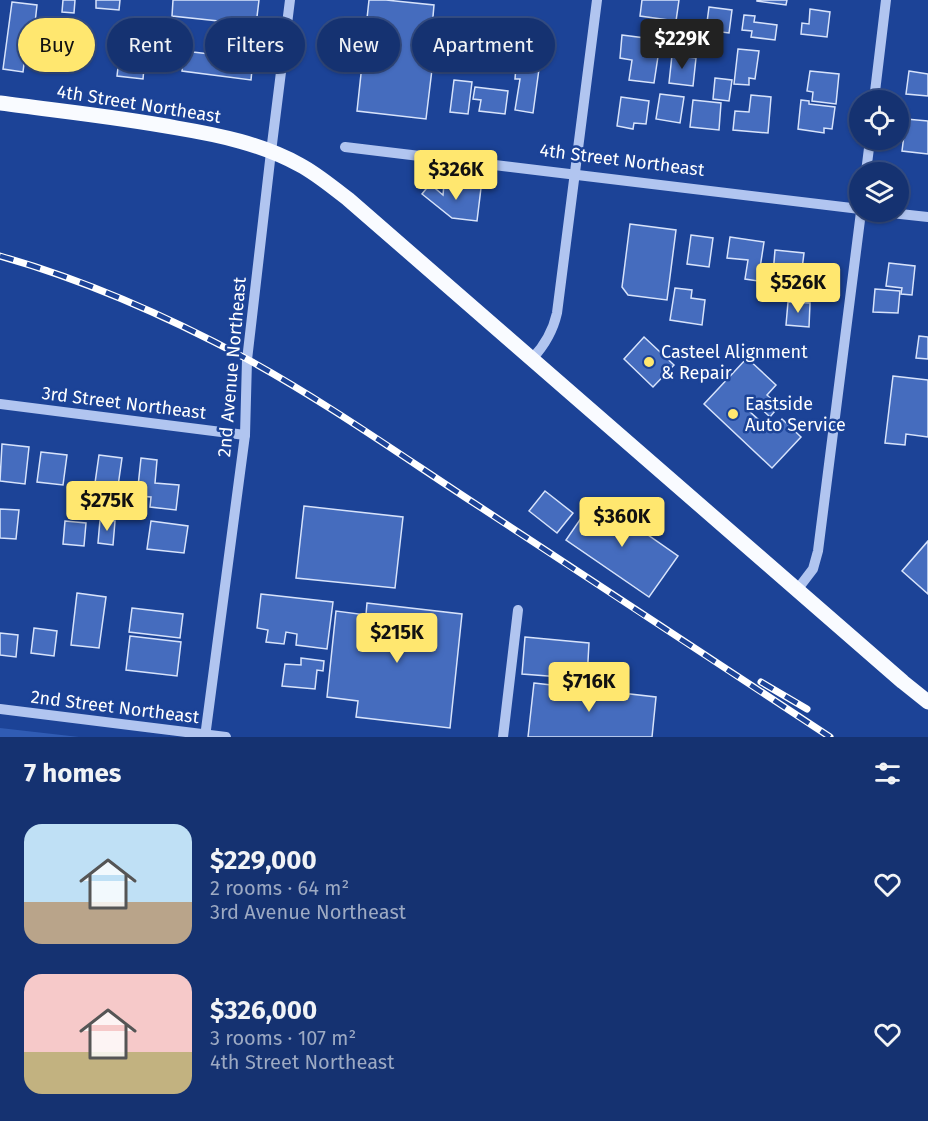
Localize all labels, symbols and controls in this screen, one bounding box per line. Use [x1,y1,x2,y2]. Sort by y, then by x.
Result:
chip: Buy [18,18,95,72]
chip: Rent [107,18,193,72]
chip: Filters [205,18,305,72]
chip: New [317,18,400,72]
chip: Apartment [412,18,555,72]
pin: $229K [640,19,724,70]
text: $229K [654,26,710,50]
street label: 4th Street Northeast [55,80,223,128]
map controls [849,90,909,222]
button: locate [849,90,909,150]
street label: 4th Street Northeast [538,139,706,181]
pin: $326K [414,150,498,201]
text: $326K [428,157,484,181]
button: layers [849,162,909,222]
pin: $526K [756,263,840,314]
text: $526K [770,270,826,294]
street label: 2nd Avenue Northeast [213,276,251,458]
place label: Casteel Alignment & Repair [661,341,808,384]
marker: Casteel Alignment & Repair [642,355,656,369]
street label: 3rd Street Northeast [41,382,208,424]
place label: Eastside Auto Service [745,393,846,436]
marker: Eastside Auto Service [726,407,740,421]
pin: $275K [65,481,149,532]
text: $275K [80,488,134,512]
pin: $360K [580,497,664,548]
text: $360K [593,504,651,528]
pin: $215K [355,613,439,664]
text: $215K [370,620,424,644]
pin: $716K [547,662,631,713]
text: $716K [563,669,615,693]
street label: 2nd Street Northeast [30,686,201,728]
icon: filters [871,757,904,790]
text: 7 homes [24,758,121,789]
text: $229,000 [210,845,317,876]
icon: home [72,848,144,920]
icon: heart [871,868,904,901]
text: 2 rooms · 64 m² [210,876,349,900]
text: 3rd Avenue Northeast [210,900,406,924]
text: $326,000 [210,995,317,1026]
icon: home [72,998,144,1070]
icon: heart [871,1018,904,1051]
text: 3 rooms · 107 m² [210,1026,356,1050]
text: 4th Street Northeast [210,1050,394,1074]

